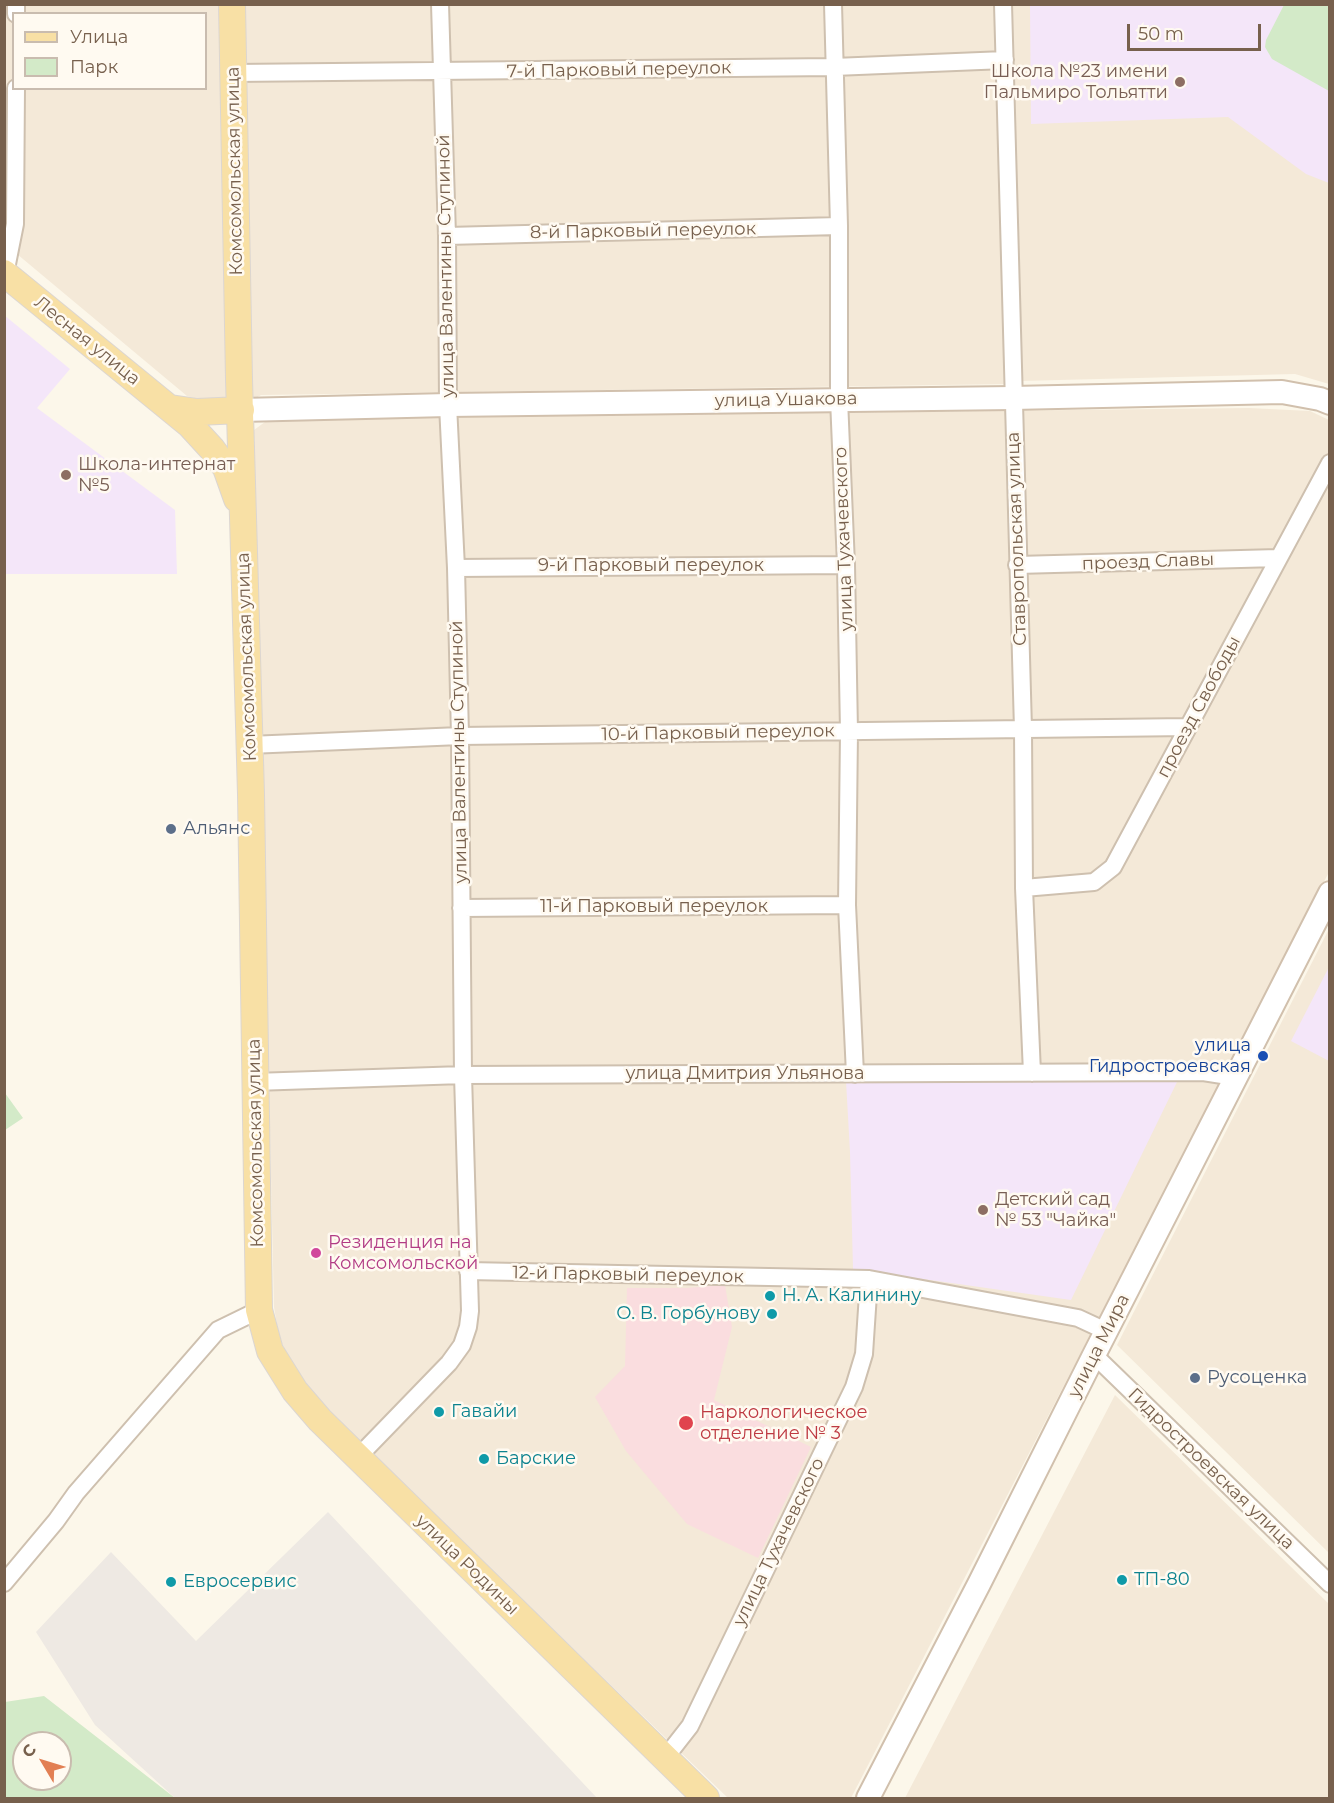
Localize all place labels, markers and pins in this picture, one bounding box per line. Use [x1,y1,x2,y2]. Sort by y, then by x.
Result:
place label: Школа №23 имени Пальмиро Тольятти [984,61,1168,104]
marker: Школа №23 имени Пальмиро Тольятти [1173,75,1187,89]
place label: Школа-интернат №5 [78,454,235,496]
marker: Школа-интернат №5 [59,468,73,482]
place label: Альянс [183,818,250,840]
marker: Альянс [164,822,178,836]
place label: улица Гидростроевская [1089,1035,1251,1078]
marker: улица Гидростроевская [1256,1049,1270,1063]
place label: Детский сад № 53 "Чайка" [995,1189,1116,1232]
marker: Детский сад № 53 "Чайка" [976,1203,990,1217]
place label: Резиденция на Комсомольской [328,1232,478,1274]
marker: Резиденция на Комсомольской [309,1246,323,1260]
place label: Н. А. Калинину [782,1285,921,1307]
marker: Н. А. Калинину [763,1289,777,1303]
place label: О. В. Горбунову [616,1303,760,1325]
marker: О. В. Горбунову [765,1307,779,1321]
place label: Русоценка [1207,1367,1307,1389]
marker: Русоценка [1188,1371,1202,1385]
place label: Гавайи [451,1401,517,1423]
place label: Наркологическое отделение № 3 [700,1402,868,1444]
marker: Гавайи [432,1405,446,1419]
marker: Наркологическое отделение № 3 [677,1414,695,1432]
place label: Барские [496,1448,576,1470]
marker: Барские [477,1452,491,1466]
place label: ТП-80 [1134,1569,1190,1591]
place label: Евросервис [183,1571,297,1593]
marker: ТП-80 [1115,1573,1129,1587]
marker: Евросервис [164,1575,178,1589]

